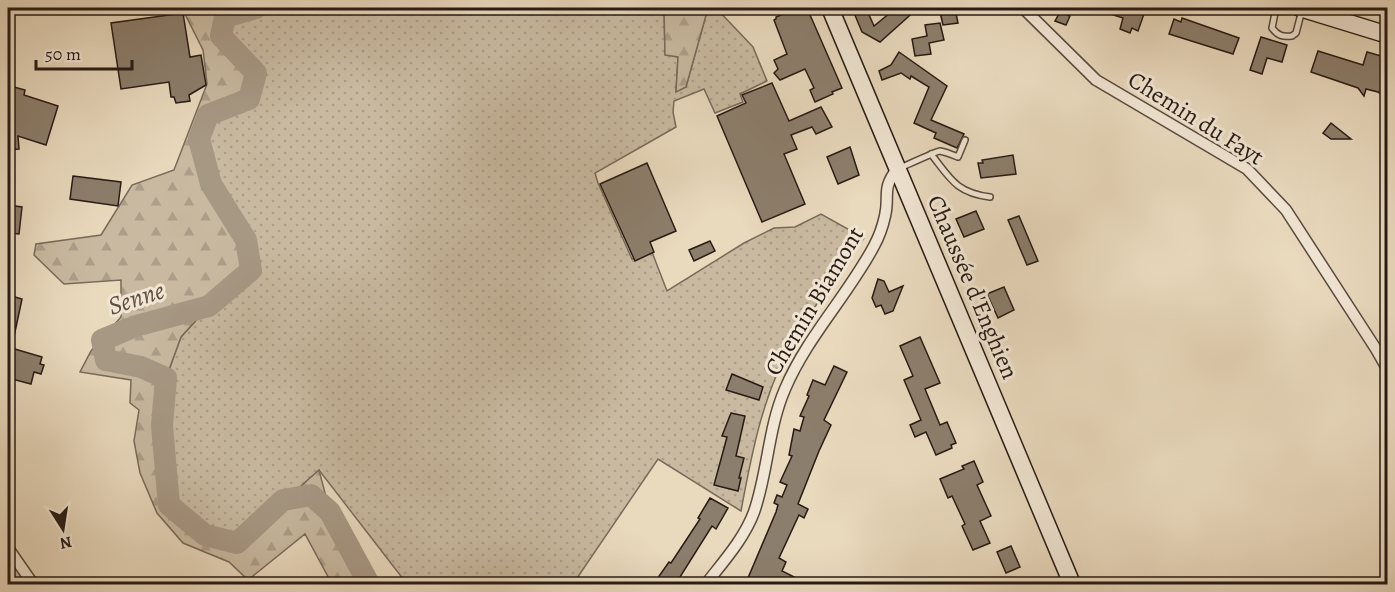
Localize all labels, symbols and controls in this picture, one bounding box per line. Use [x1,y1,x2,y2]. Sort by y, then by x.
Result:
scale bar [36,33,132,71]
text: 50 m [45,42,81,66]
street label: Chemin du Fayt [1122,64,1270,173]
street label: Chaussée d'Enghien [920,190,1026,384]
street label: Chemin Biamont [757,221,871,381]
water label: Senne [103,273,169,323]
north arrow [33,499,93,559]
text: N [58,531,74,555]

